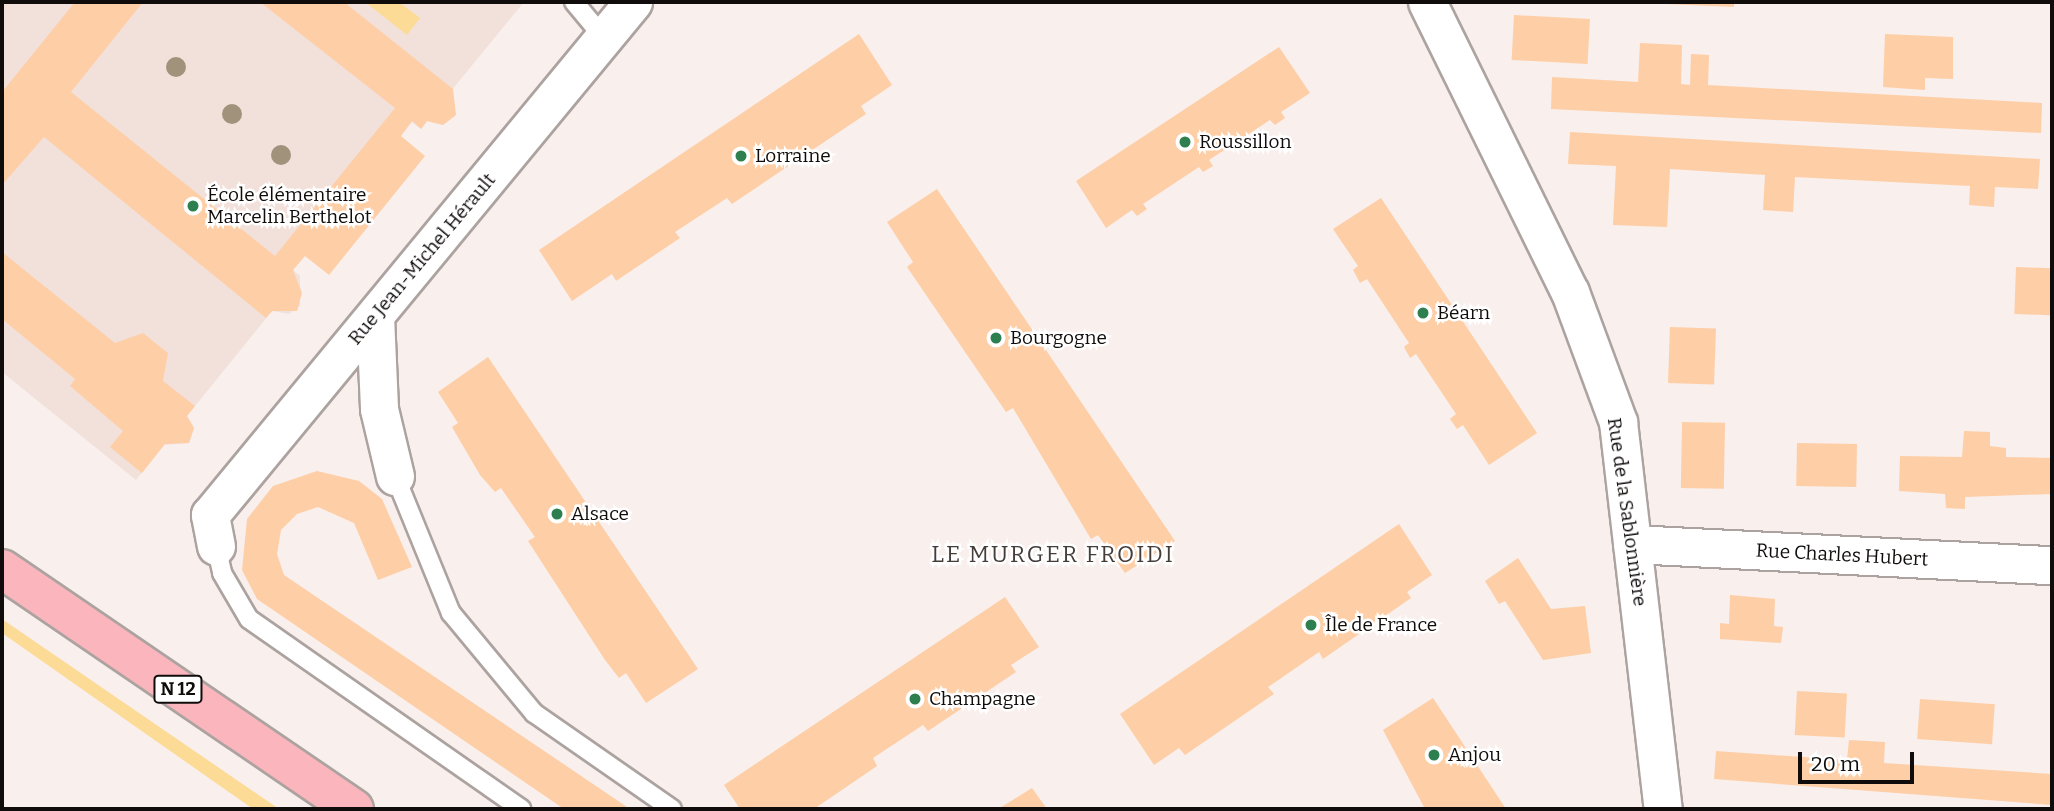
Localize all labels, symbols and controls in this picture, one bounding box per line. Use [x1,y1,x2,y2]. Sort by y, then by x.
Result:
place label: Roussillon [1199,131,1292,153]
marker: Roussillon [1177,134,1193,150]
place label: Lorraine [755,145,831,167]
marker: Lorraine [733,148,749,164]
street label: Rue Jean-Michel Hérault [344,169,500,349]
place label: École élémentaire Marcelin Berthelot [207,184,372,228]
marker: École élémentaire Marcelin Berthelot [185,198,201,214]
place label: Béarn [1437,302,1490,324]
marker: Béarn [1415,305,1431,321]
place label: Bourgogne [1010,327,1107,349]
marker: Bourgogne [988,330,1004,346]
street label: Rue de la Sablonnière [1602,416,1652,608]
place label: Alsace [571,503,629,525]
marker: Alsace [549,506,565,522]
street label: Rue Charles Hubert [1755,539,1929,571]
district label: LE MURGER FROIDI [933,540,1173,568]
place label: Île de France [1325,614,1437,636]
marker: Île de France [1303,617,1319,633]
road number: N 12 [152,674,204,704]
place label: Champagne [929,688,1036,710]
marker: Champagne [907,691,923,707]
scale bar [1802,738,1918,782]
place label: Anjou [1448,744,1501,766]
marker: Anjou [1426,747,1442,763]
text: 20 m [1811,751,1860,777]

